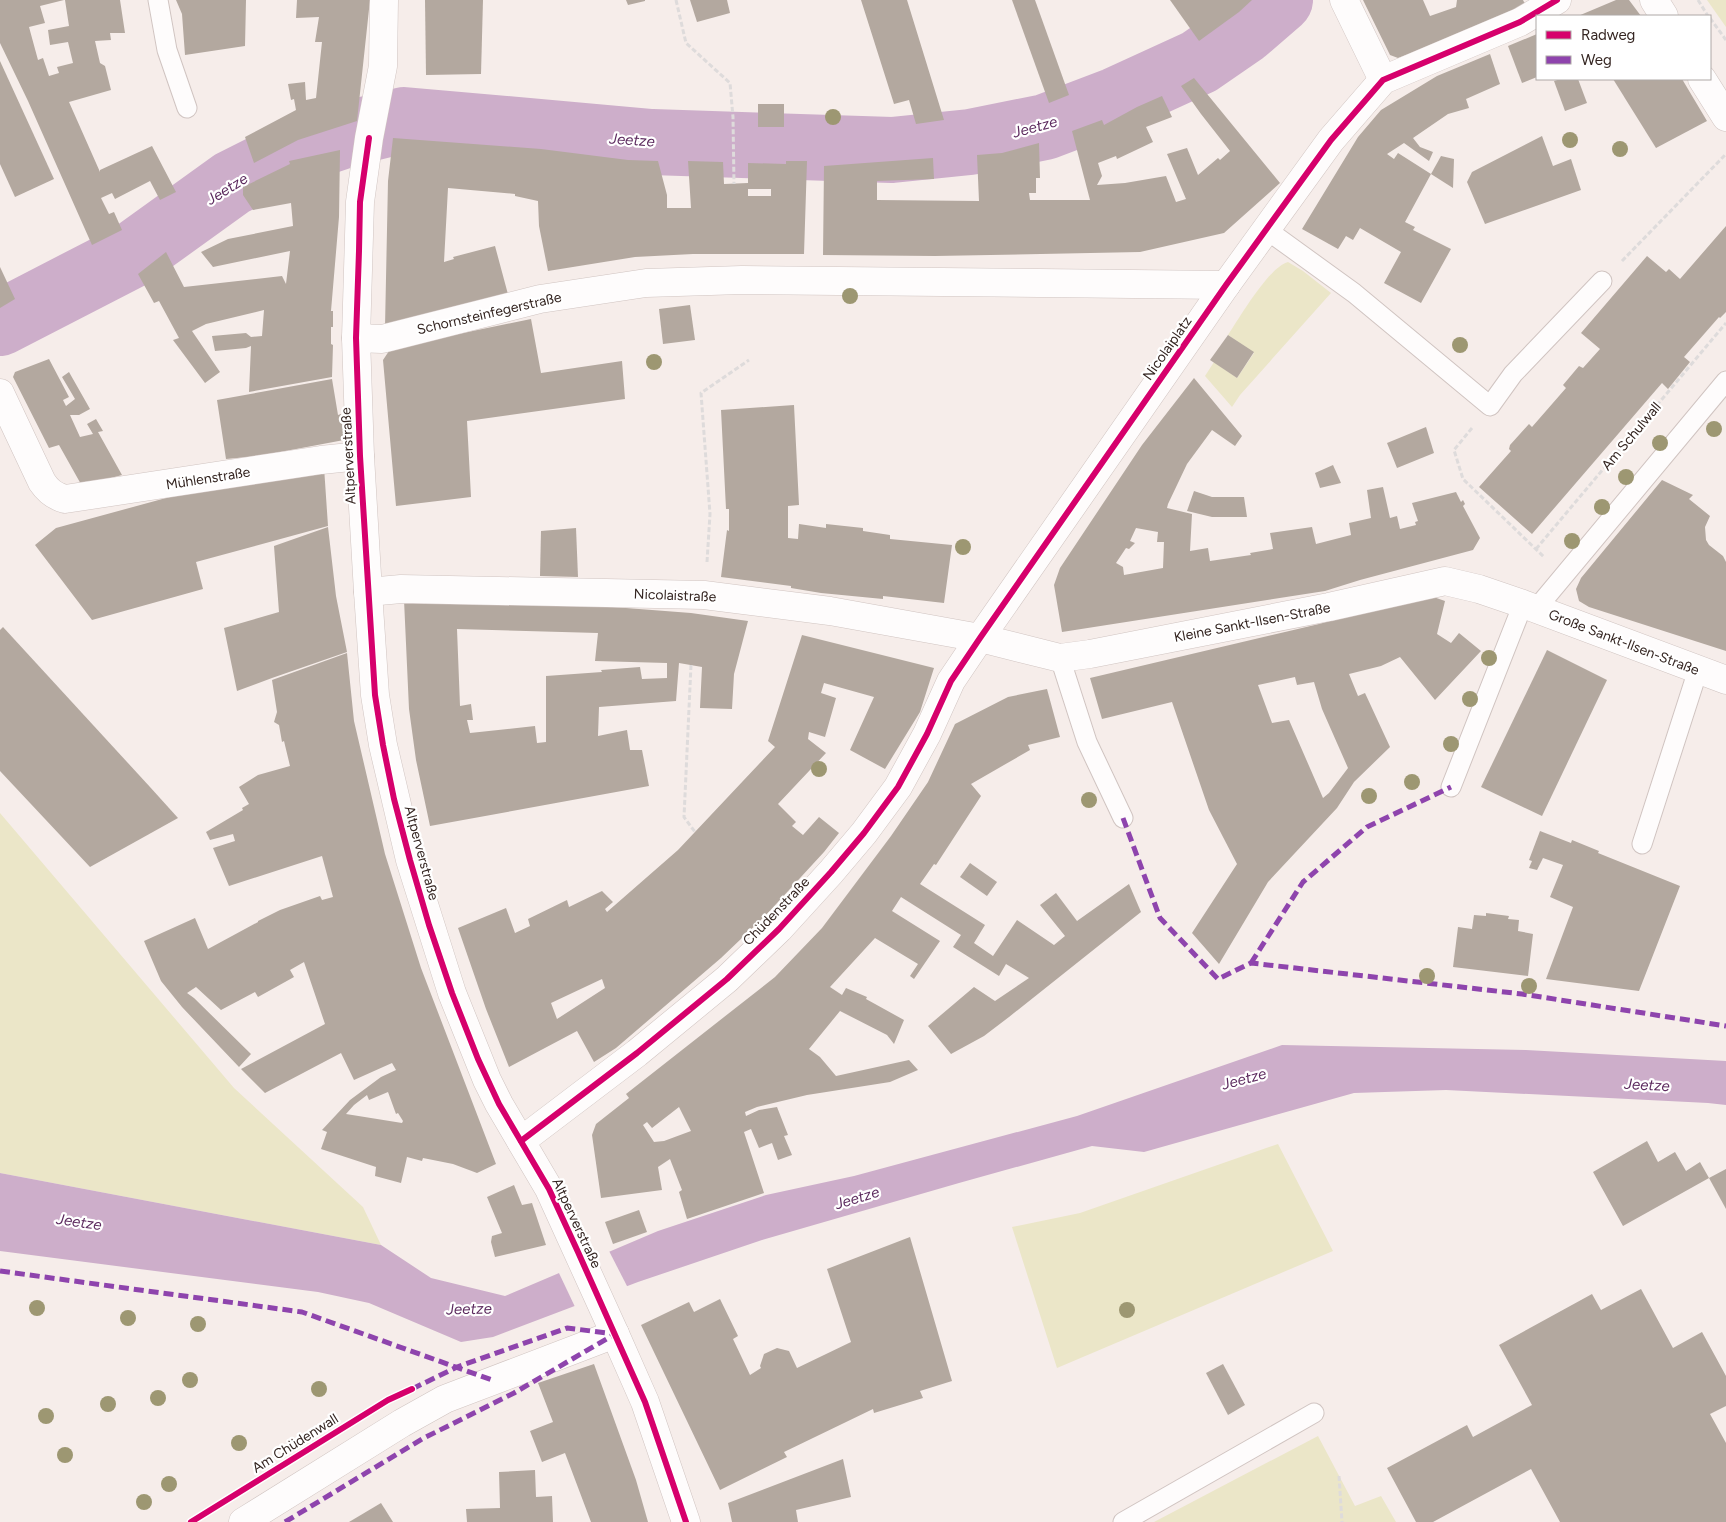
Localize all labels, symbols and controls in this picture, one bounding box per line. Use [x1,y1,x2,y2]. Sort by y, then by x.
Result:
legend [1536,15,1711,80]
text: Radweg [1581,26,1635,44]
text: Weg [1581,51,1612,69]
water label: Jeetze [1010,112,1059,142]
water label: Jeetze [608,129,655,151]
water label: Jeetze [202,169,251,209]
street label: Schornsteinfegerstraße [415,289,563,338]
street label: Nicolaiplatz [1139,313,1196,383]
street label: Am Schulwall [1598,399,1665,474]
street label: Altperverstraße [337,407,360,505]
street label: Mühlenstraße [165,463,252,494]
street label: Nicolaistraße [633,586,717,605]
street label: Kleine Sankt-Ilsen-Straße [1172,599,1332,646]
street label: Große Sankt-Ilsen-Straße [1546,606,1702,679]
street label: Altperverstraße [401,804,442,903]
street label: Chüdenstraße [739,873,813,949]
water label: Jeetze [1219,1064,1268,1094]
water label: Jeetze [1623,1075,1670,1095]
street label: Altperverstraße [548,1176,605,1271]
water label: Jeetze [832,1183,881,1214]
water label: Jeetze [54,1210,103,1234]
water label: Jeetze [445,1300,492,1318]
street label: Am Chüdenwall [249,1410,341,1477]

